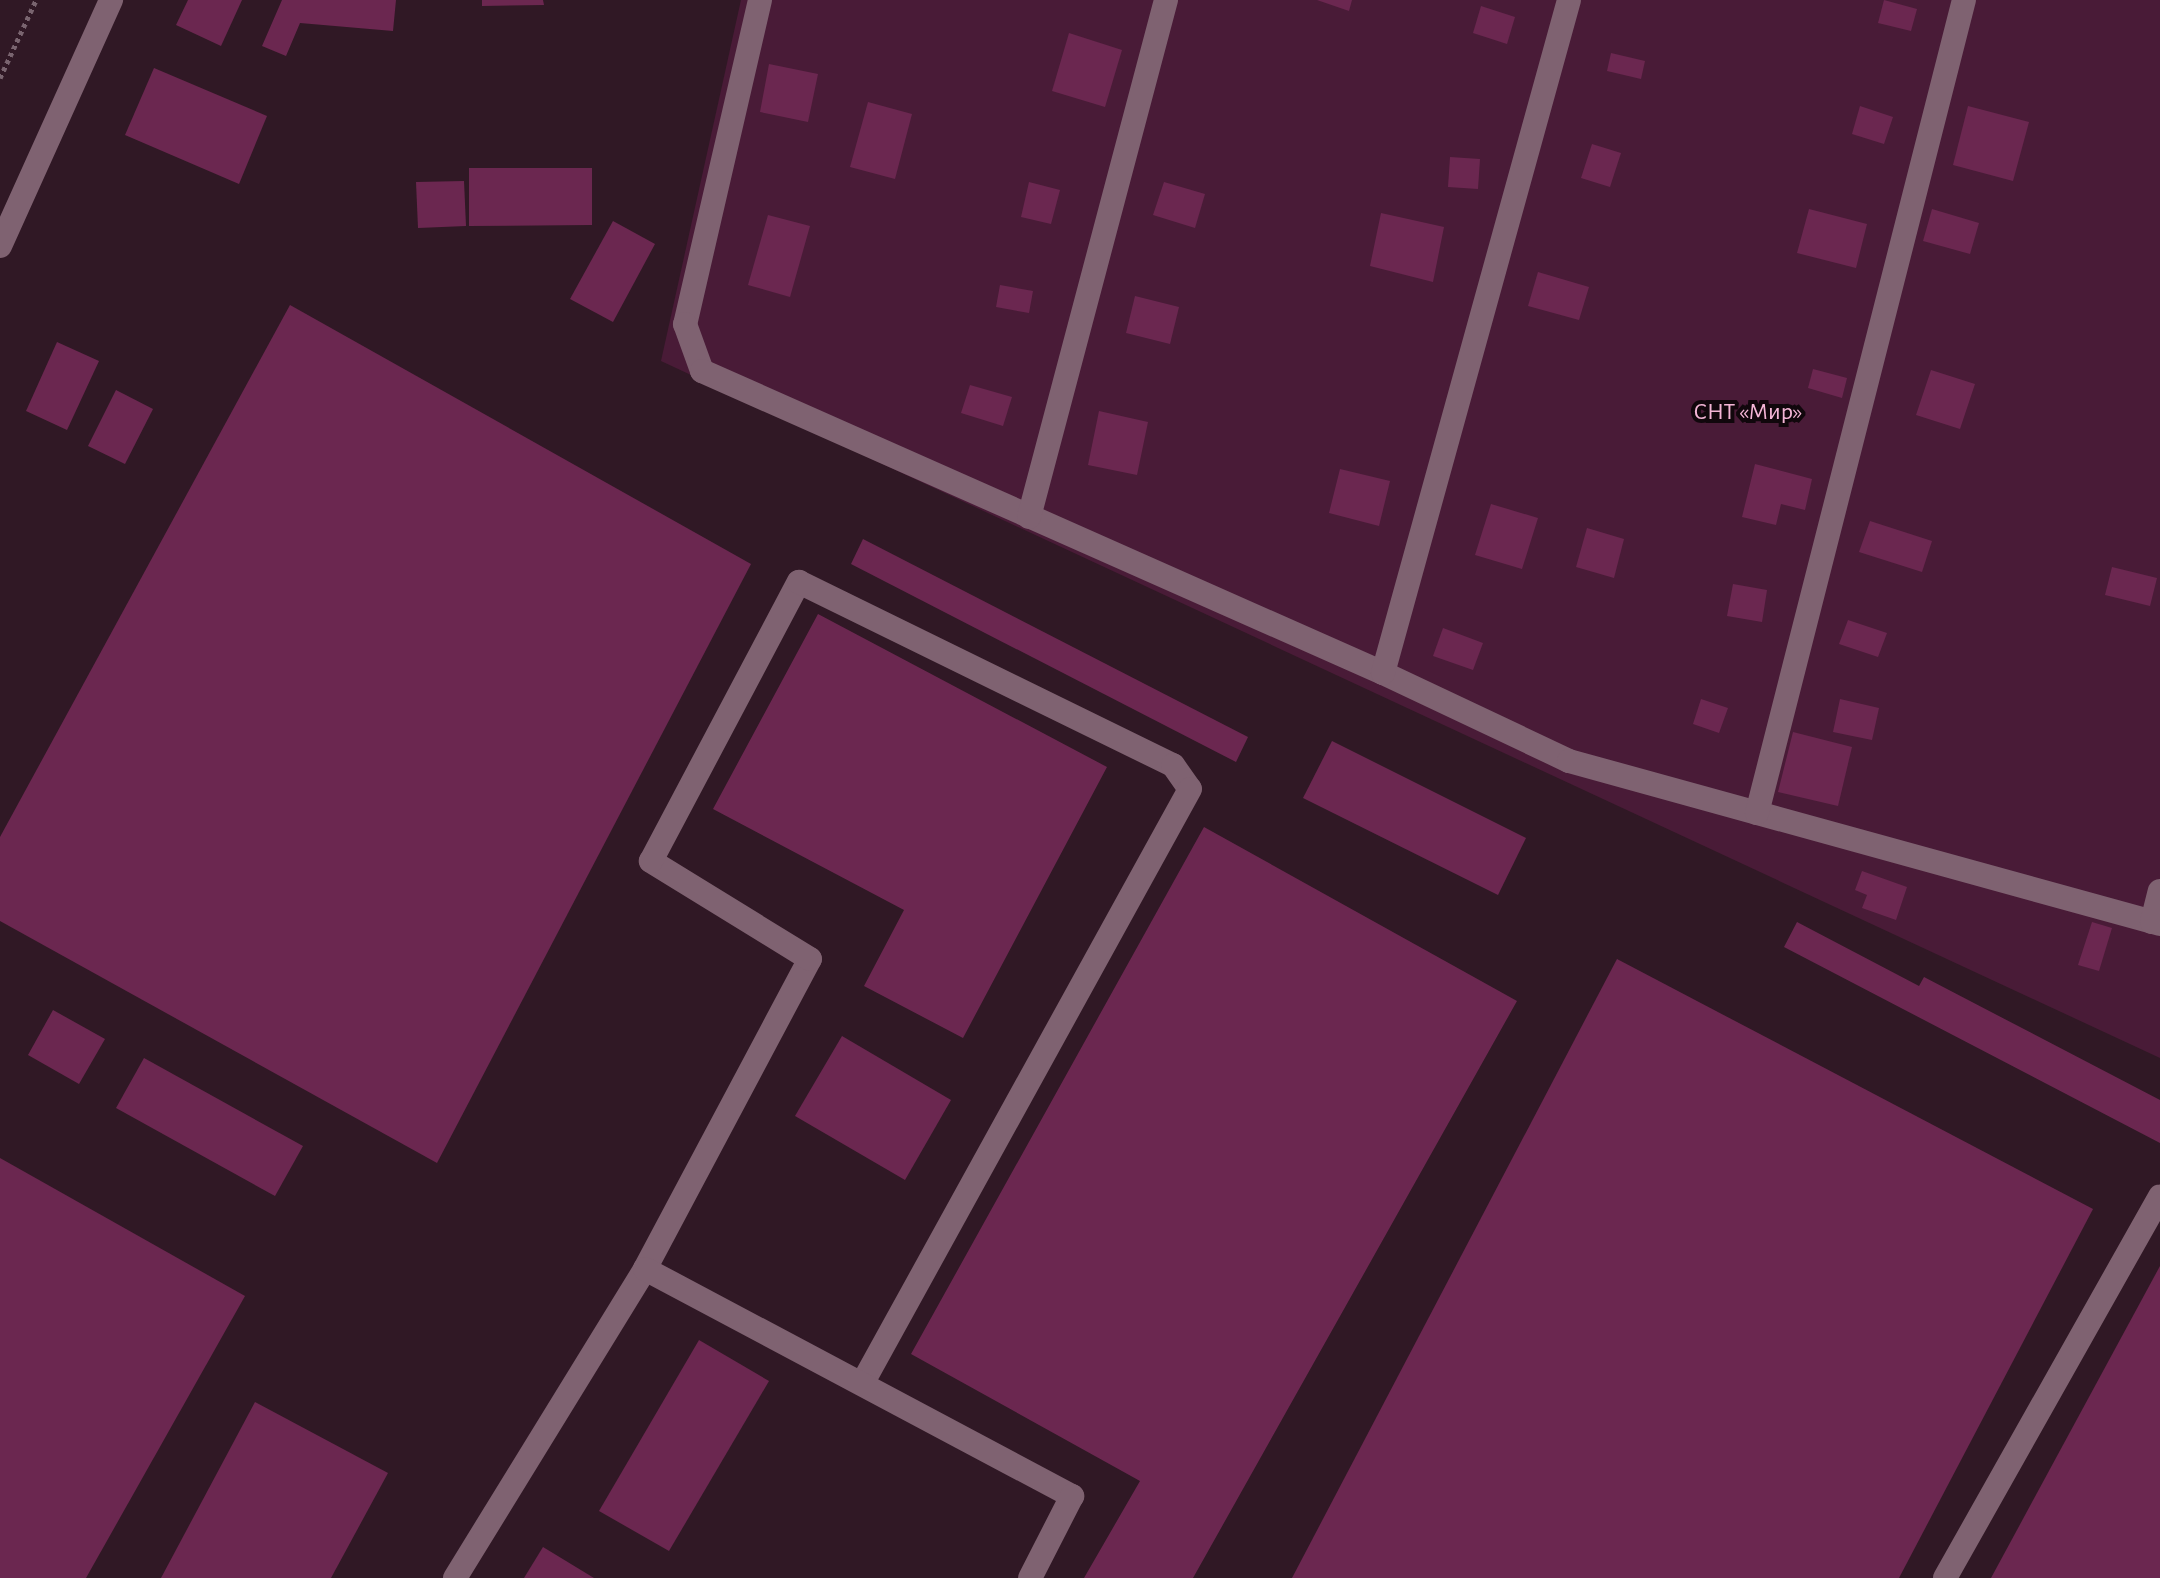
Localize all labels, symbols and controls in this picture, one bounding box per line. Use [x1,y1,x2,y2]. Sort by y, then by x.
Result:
park label: СНТ «Мир» [1694,399,1802,427]

